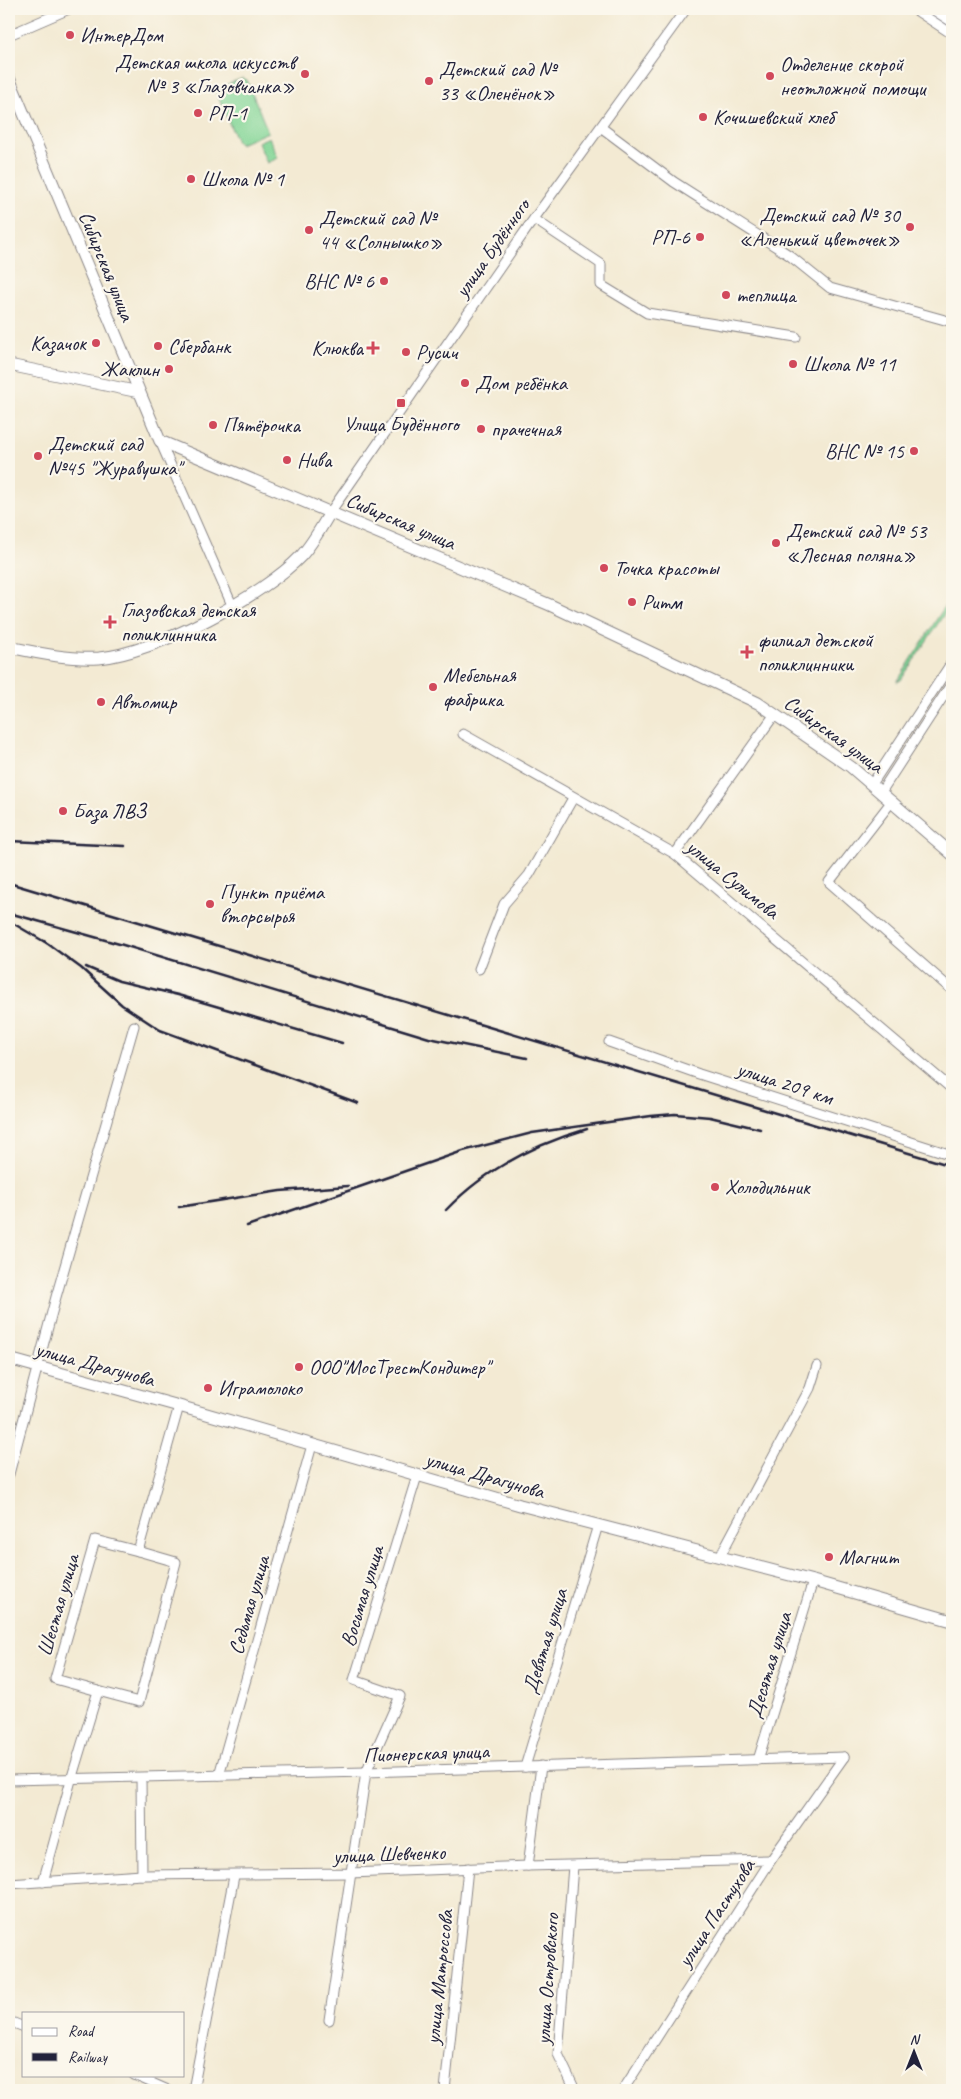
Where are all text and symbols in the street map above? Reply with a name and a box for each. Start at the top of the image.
place label: ИнтерДом [80,22,164,48]
marker: ИнтерДом [64,29,76,41]
place label: Детская школа искусств № 3 «Глазовчанка» [115,49,300,99]
place label: Отделение скорой неотложной помощи [780,51,928,101]
place label: Детский сад № 33 «Оленёнок» [439,56,558,106]
marker: Детская школа искусств № 3 «Глазовчанка» [299,68,311,80]
marker: Отделение скорой неотложной помощи [764,70,776,82]
marker: Детский сад № 33 «Оленёнок» [423,75,435,87]
place label: РП-1 [208,100,248,126]
place label: Кочишевский хлеб [713,104,839,130]
marker: РП-1 [192,107,204,119]
marker: Кочишевский хлеб [697,111,709,123]
place label: Школа № 1 [201,166,286,192]
marker: Школа № 1 [185,173,197,185]
street label: улица Будённого [447,192,537,304]
place label: Детский сад № 30 «Аленький цветочек» [739,202,902,252]
place label: Детский сад № 44 «Солнышко» [319,205,443,255]
street label: Сибирская улица [73,207,142,326]
marker: Детский сад № 30 «Аленький цветочек» [904,221,916,233]
marker: Детский сад № 44 «Солнышко» [303,224,315,236]
place label: РП-6 [651,224,691,250]
marker: РП-6 [694,231,706,243]
place label: ВНС № 6 [304,268,375,294]
marker: ВНС № 6 [378,275,390,287]
place label: теплица [736,282,798,308]
marker: теплица [720,289,732,301]
place label: Казачок [30,330,87,357]
place label: Сбербанк [168,333,233,359]
place label: Клюква [312,335,365,361]
marker: Казачок [90,337,102,349]
place label: Русич [416,339,459,365]
marker: Сбербанк [152,340,164,352]
marker: Клюква [367,342,379,354]
marker: Русич [400,346,412,358]
place label: Школа № 11 [803,351,897,377]
place label: Жаклин [100,356,160,382]
marker: Школа № 11 [787,358,799,370]
marker: Жаклин [163,363,175,375]
place label: Дом ребёнка [475,370,569,396]
marker: Дом ребёнка [459,377,471,389]
marker: Улица Будённого [395,397,407,409]
place label: Улица Будённого [343,411,461,437]
place label: Пятёрочка [223,412,302,438]
place label: прачечная [491,416,562,442]
marker: Пятёрочка [207,419,219,431]
marker: прачечная [475,423,487,435]
place label: Детский сад №45 "Журавушка" [48,431,185,481]
place label: ВНС № 15 [825,438,906,464]
marker: ВНС № 15 [908,445,920,457]
place label: Нива [297,447,333,473]
marker: Детский сад №45 "Журавушка" [32,450,44,462]
marker: Нива [281,454,293,466]
street label: Сибирская улица [342,486,461,556]
place label: Детский сад № 53 «Лесная поляна» [786,518,928,568]
marker: Детский сад № 53 «Лесная поляна» [770,537,782,549]
place label: Точка красоты [614,555,721,581]
marker: Точка красоты [598,562,610,574]
place label: Ритм [642,589,683,615]
marker: Ритм [626,596,638,608]
place label: Глазовская детская поликлинника [121,597,257,647]
marker: Глазовская детская поликлинника [103,615,117,629]
place label: филиал детской поликлинники [758,627,874,677]
marker: филиал детской поликлинники [740,645,754,659]
place label: Мебельная фабрика [443,662,517,712]
marker: Мебельная фабрика [427,681,439,693]
place label: Автомир [111,689,177,715]
street label: Сибирская улица [779,689,890,780]
marker: Автомир [95,696,107,708]
place label: База ЛВЗ [73,798,147,825]
marker: База ЛВЗ [57,805,69,817]
street label: улица Сулимова [680,832,786,926]
place label: Пункт приёма вторсырья [220,879,326,929]
marker: Пункт приёма вторсырья [204,898,216,910]
street label: улица 209 км [732,1055,838,1111]
place label: Холодильник [725,1174,811,1200]
marker: Холодильник [709,1181,721,1193]
street label: улица Драгунова [31,1335,159,1393]
place label: ООО"МосТрестКондитер" [309,1354,493,1380]
marker: ООО"МосТрестКондитер" [293,1361,305,1373]
place label: Играмолоко [218,1375,303,1401]
marker: Играмолоко [202,1382,214,1394]
street label: улица Драгунова [421,1445,549,1505]
street label: Восьмая улица [334,1540,390,1649]
place label: Магнит [839,1544,900,1570]
street label: Шестая улица [31,1549,86,1659]
street label: Седьмая улица [223,1550,276,1657]
marker: Магнит [823,1551,835,1563]
street label: Девятая улица [517,1584,574,1697]
street label: Десятая улица [741,1607,798,1721]
street label: Пионерская улица [363,1738,491,1768]
street label: улица Шевченко [330,1839,447,1869]
street label: улица Пастухова [670,1853,761,1973]
street label: улица Матроссова [419,1907,459,2047]
street label: улица Островского [529,1911,565,2048]
legend [22,2012,185,2076]
text: Road [68,2022,95,2041]
north arrow [888,2026,938,2076]
text: N [910,2031,921,2048]
text: Railway [68,2048,109,2067]

